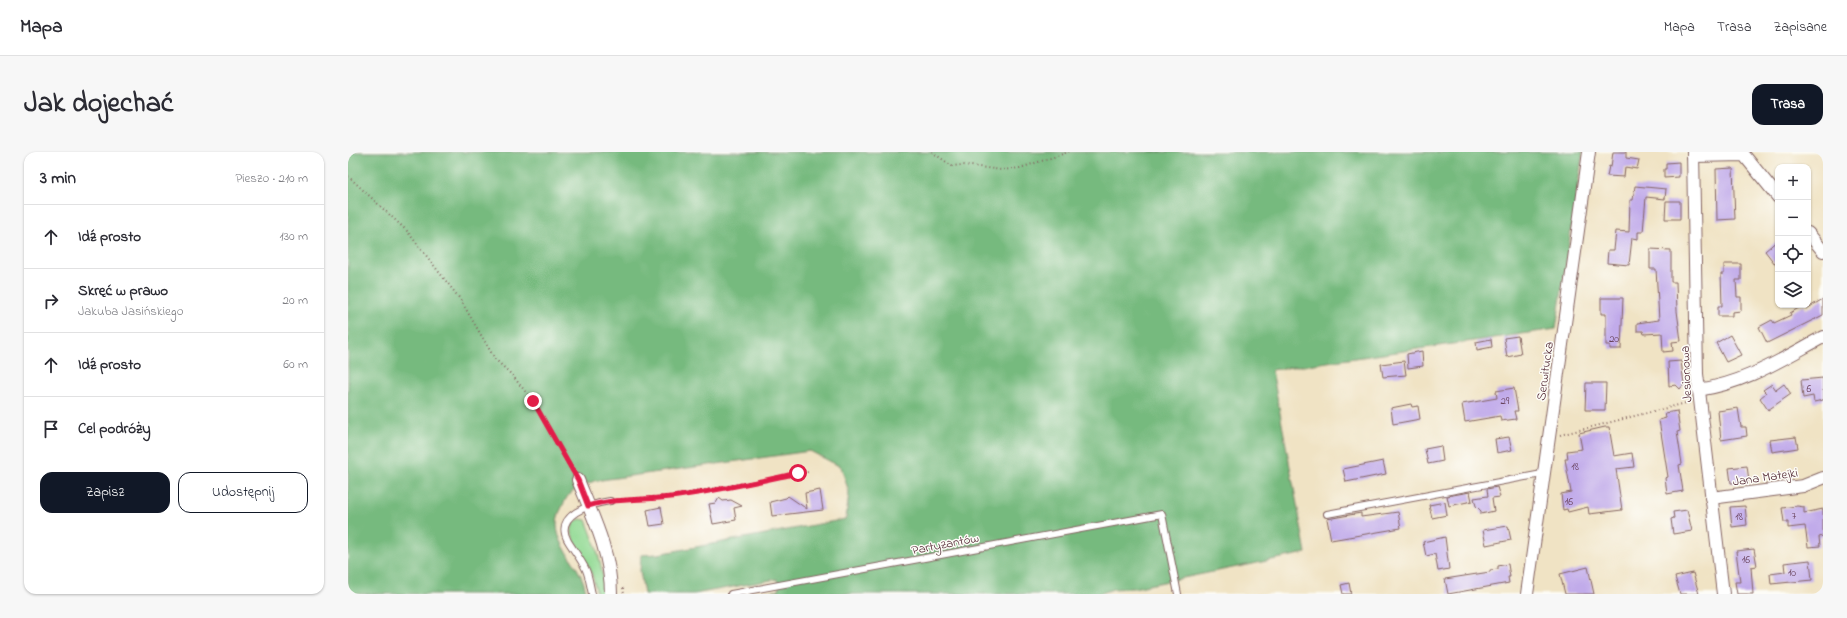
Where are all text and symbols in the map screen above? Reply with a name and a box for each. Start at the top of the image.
text: Mapa [20,14,62,41]
text: Mapa [1664,17,1695,38]
text: Trasa [1717,17,1751,38]
text: Zapisane [1773,17,1827,38]
text: Jak dojechać [24,84,173,125]
button: Trasa [1752,84,1823,125]
map controls [1775,164,1811,308]
button: + [1775,164,1811,200]
text: 3 min [40,166,76,191]
text: Pieszo · 210 m [235,169,308,188]
button: − [1775,200,1811,236]
icon: ahead [40,226,62,248]
text: Idź prosto [78,226,141,248]
text: 130 m [280,227,308,246]
button: locate [1775,236,1811,272]
button: layers [1775,272,1811,308]
text: Skręć w prawo [78,280,168,302]
icon: right [40,290,62,312]
text: 20 m [283,291,308,310]
text: Jakuba Jasińskiego [78,302,183,321]
house number: 20 [1609,331,1619,347]
street label: Serwitucka [1532,341,1559,402]
street label: Jesionowa [1676,345,1697,403]
icon: ahead [40,354,62,376]
text: Idź prosto [78,354,141,376]
text: 60 m [283,355,308,374]
house number: 6 [1807,381,1812,397]
route end [524,392,542,410]
house number: 29 [1501,393,1510,409]
icon: arrive [40,418,62,440]
text: Cel podróży [78,418,151,440]
house number: 18 [1571,459,1579,475]
route start [789,464,807,482]
street label: Jana Matejki [1731,464,1799,491]
button: Zapisz [40,472,170,513]
button: Udostępnij [178,472,308,513]
house number: 16 [1565,494,1573,510]
house number: 7 [1792,508,1797,524]
house number: 18 [1735,509,1743,525]
street label: Partyzantów [910,529,981,561]
house number: 16 [1742,552,1750,568]
house number: 10 [1788,565,1796,581]

